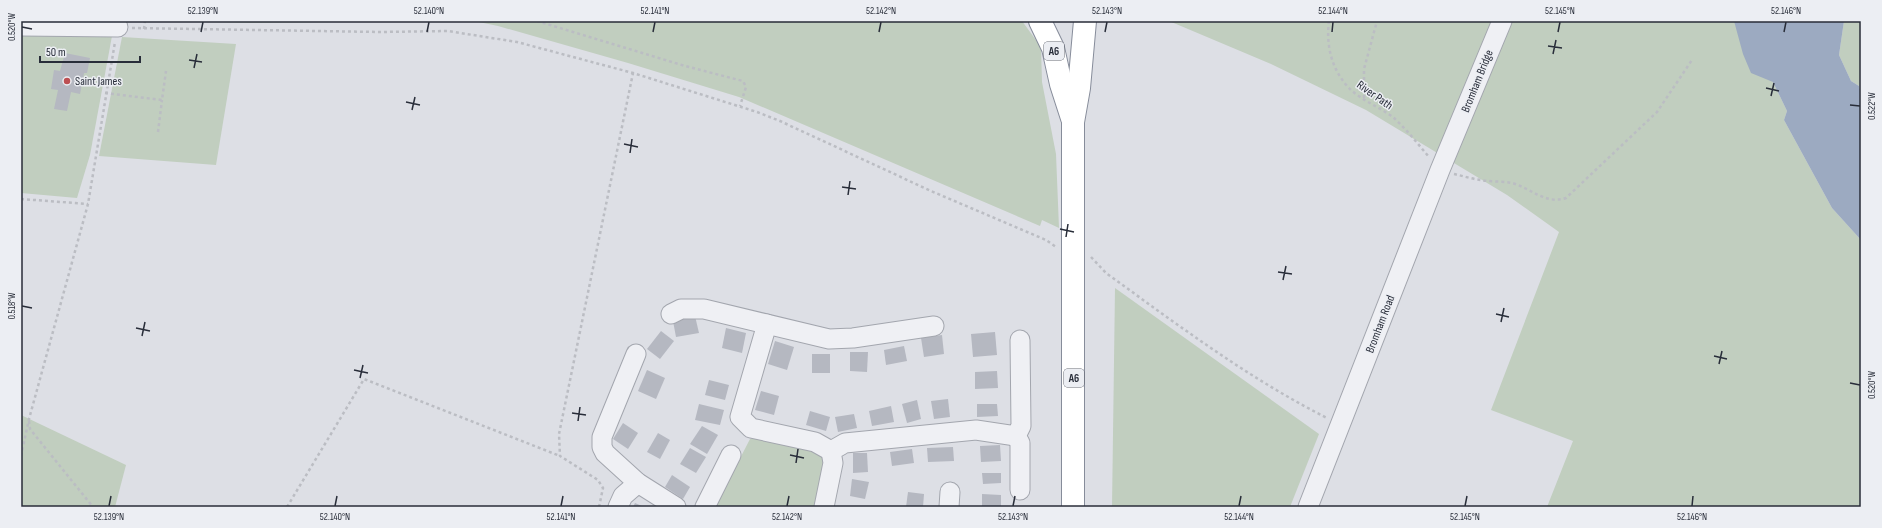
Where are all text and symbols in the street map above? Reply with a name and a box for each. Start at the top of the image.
text: 52.139°N [188,5,218,17]
text: 52.140°N [414,5,444,17]
text: 52.141°N [641,5,669,17]
text: 52.142°N [866,5,896,17]
text: 52.143°N [1092,5,1122,17]
text: 52.144°N [1318,5,1348,17]
text: 52.145°N [1545,5,1575,17]
text: 52.146°N [1771,5,1801,17]
text: 0.520°W [6,12,18,41]
scale bar [40,38,140,64]
road number: A6 [1044,42,1064,60]
text: 50 m [46,45,66,60]
street label: Bromham Bridge [1458,48,1497,115]
place label: Saint James [75,74,122,89]
marker: Saint James [62,76,72,86]
street label: River Path [1354,78,1396,113]
text: 0.522°W [1866,92,1878,120]
text: 0.518°W [6,292,18,320]
street label: Bromham Road [1363,293,1398,355]
road number: A6 [1064,369,1084,387]
text: 0.520°W [1866,370,1878,399]
text: 52.139°N [94,511,124,523]
text: 52.140°N [320,511,350,523]
text: 52.141°N [547,511,575,523]
text: 52.142°N [772,511,802,523]
text: 52.143°N [998,511,1028,523]
text: 52.144°N [1224,511,1254,523]
text: 52.145°N [1450,511,1480,523]
text: 52.146°N [1677,511,1707,523]

